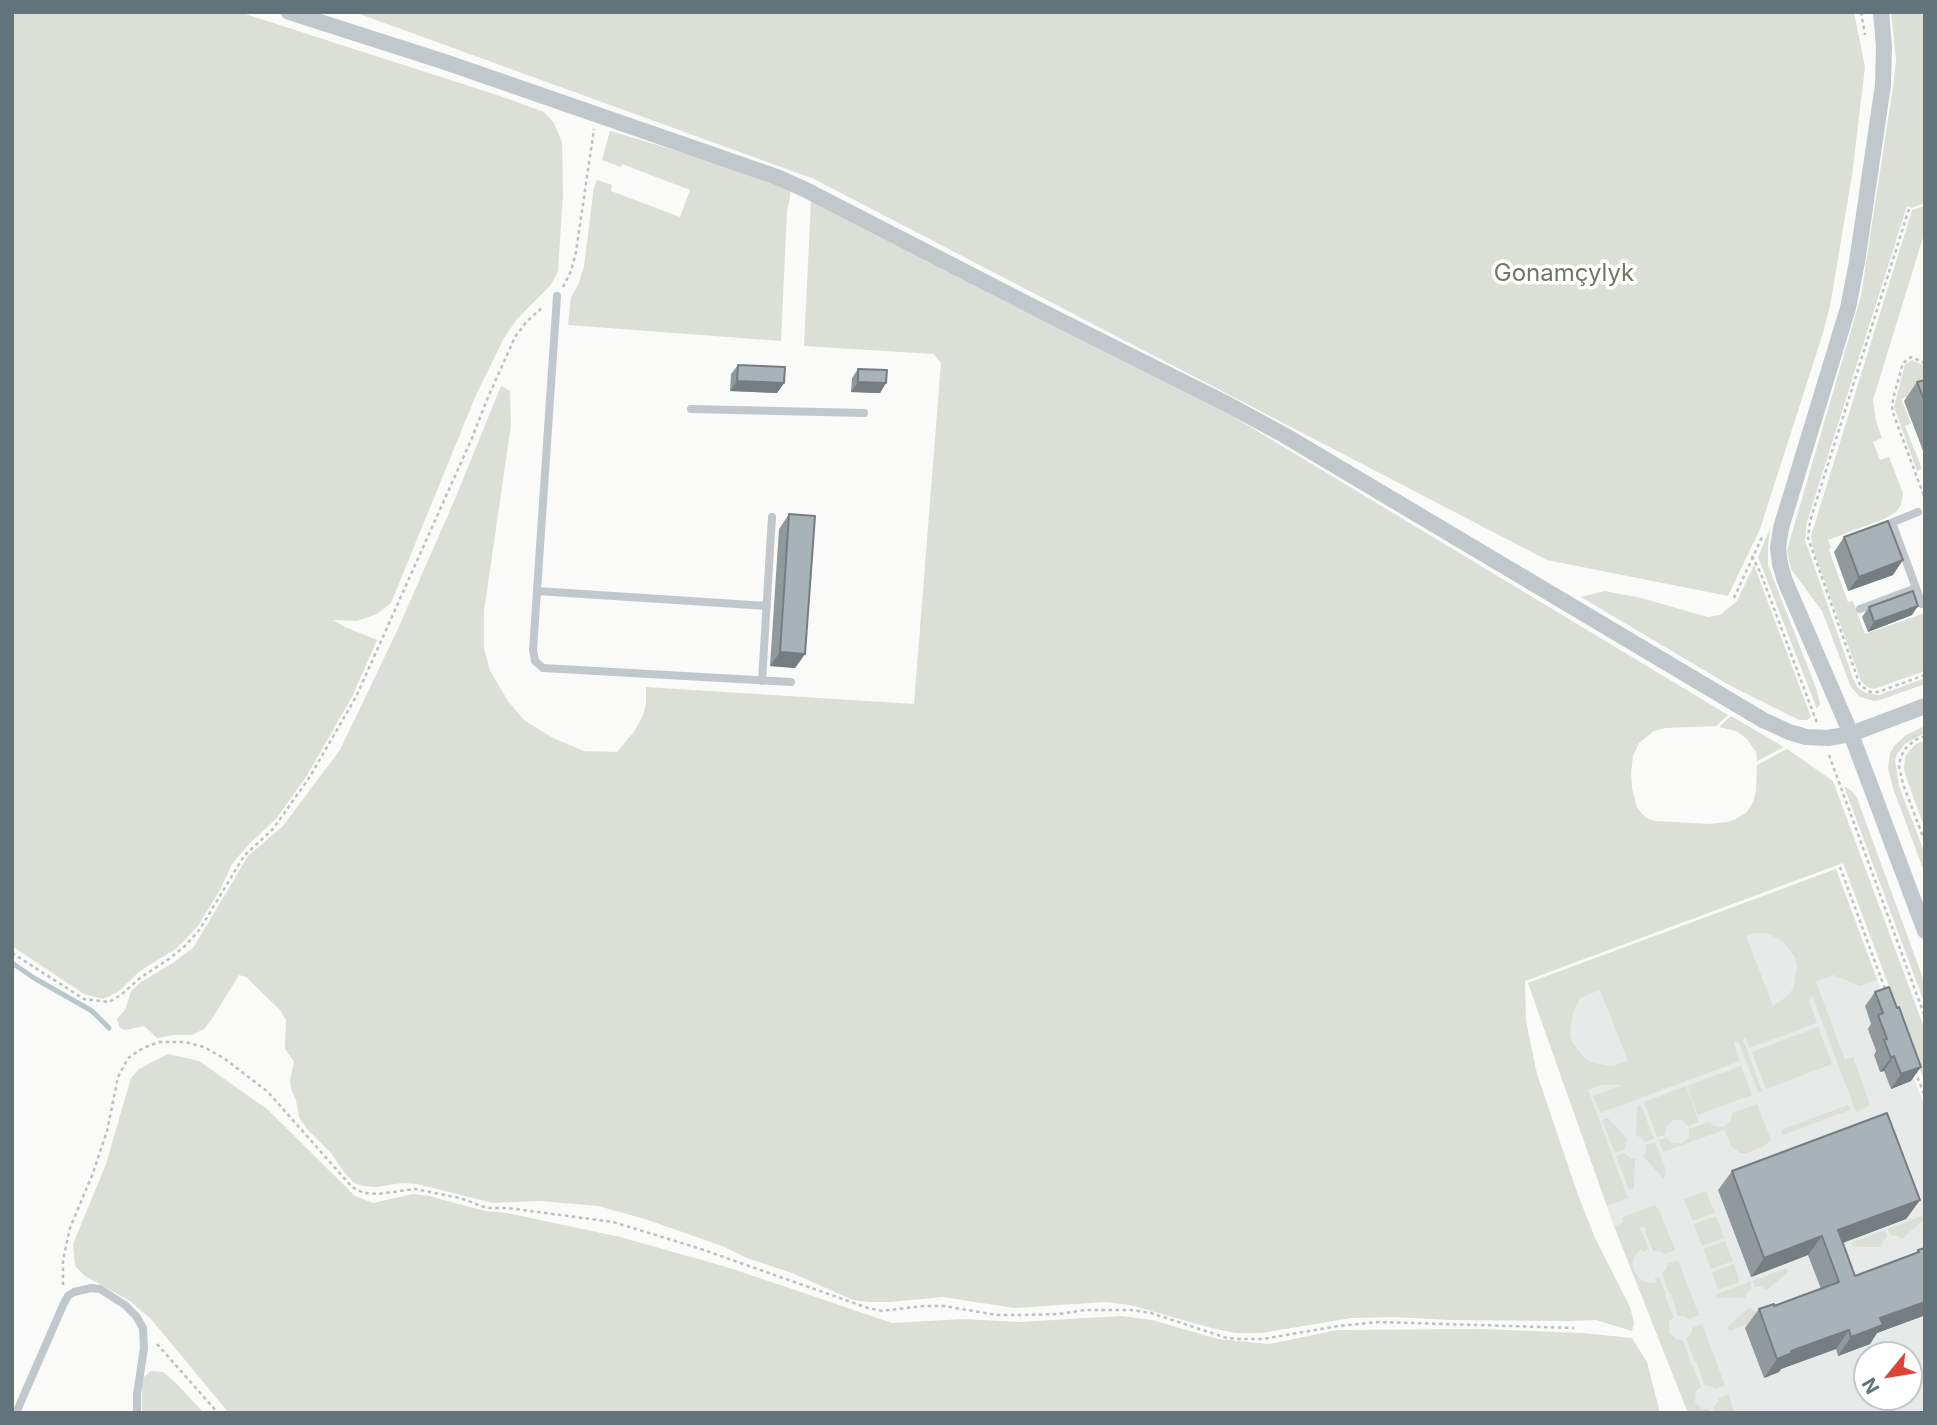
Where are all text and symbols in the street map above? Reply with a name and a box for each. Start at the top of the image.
park label: Gonamçylyk [1494,260,1634,288]
north arrow [1853,1341,1923,1411]
text: N [1858,1374,1885,1398]

